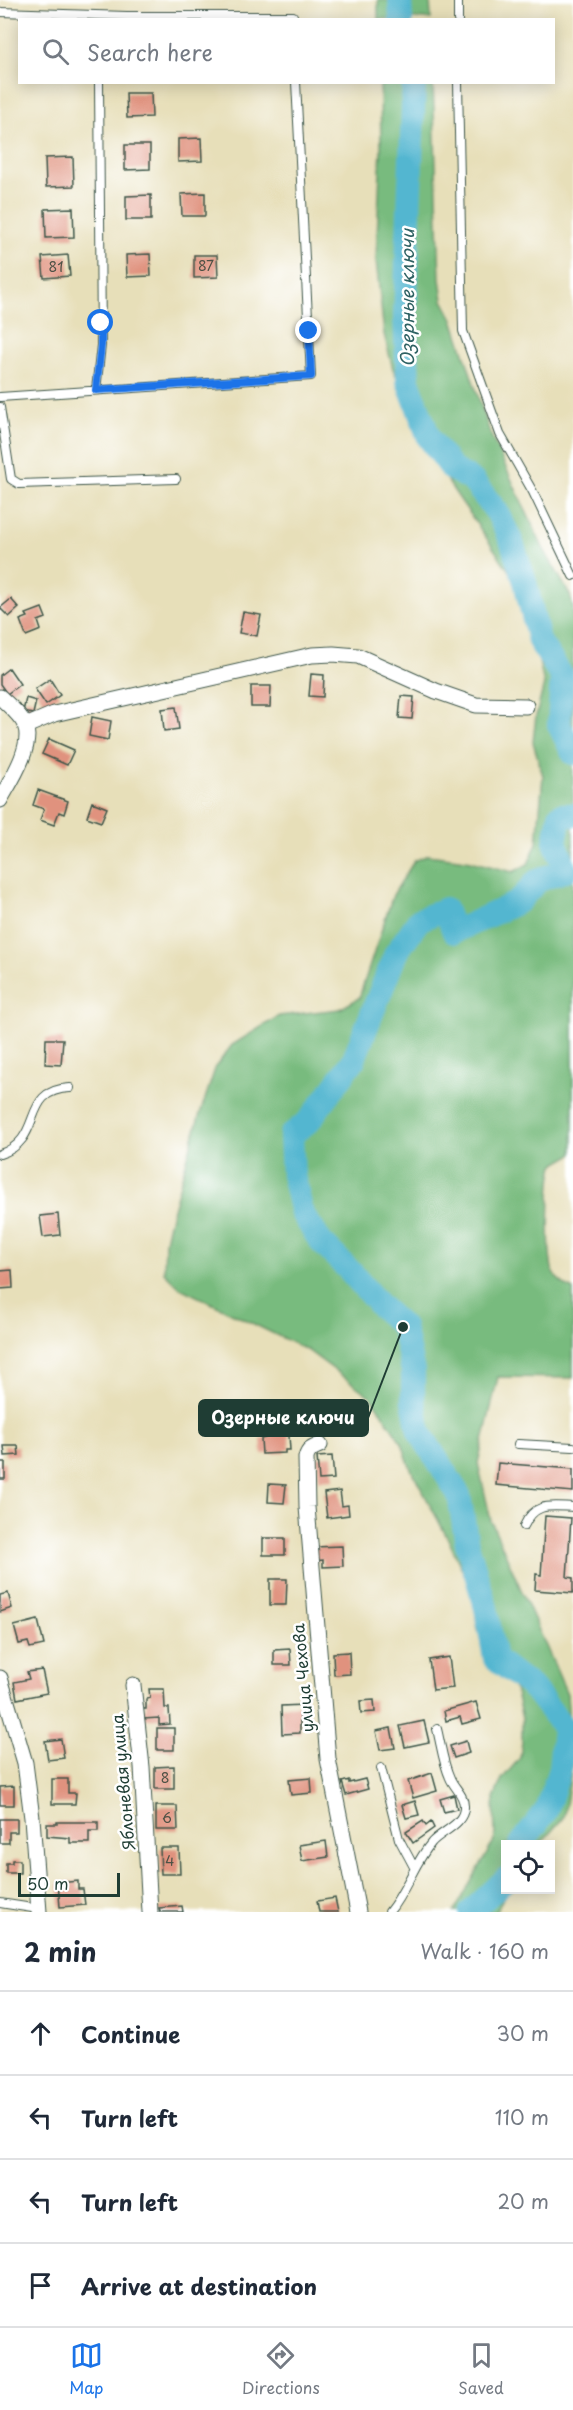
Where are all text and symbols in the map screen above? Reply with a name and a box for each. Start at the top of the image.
search box [18,18,555,84]
icon: search [39,35,72,68]
text: Search here [87,35,213,68]
water label: Озерные ключи [393,228,420,367]
house number: 87 [198,255,214,276]
house number: 81 [49,256,63,277]
route start [87,309,113,335]
route end [295,317,321,343]
callout: Озерные ключи [199,1400,368,1436]
text: Озерные ключи [211,1403,355,1430]
street label: улица Чехова [285,1623,319,1733]
street label: Яблоневая улица [104,1713,140,1851]
house number: 8 [161,1767,169,1788]
house number: 6 [162,1807,172,1828]
map controls [501,1840,555,1894]
button: locate [501,1840,555,1894]
house number: 4 [165,1850,175,1871]
scale bar [18,1870,120,1898]
text: 50 m [27,1871,68,1895]
text: 2 min [24,1932,97,1971]
text: Walk · 160 m [421,1936,549,1966]
icon: ahead [24,2017,57,2050]
text: Continue [81,2017,180,2050]
text: 30 m [496,2018,549,2048]
icon: left [24,2101,57,2134]
text: Turn left [81,2101,178,2134]
text: 110 m [495,2102,549,2132]
icon: left [24,2185,57,2218]
text: Turn left [81,2185,178,2218]
text: 20 m [497,2186,549,2216]
icon: arrive [24,2269,57,2302]
text: Arrive at destination [81,2269,317,2302]
tab: Map [69,2339,103,2399]
tab: Directions [242,2339,320,2399]
tab: Saved [458,2339,504,2399]

